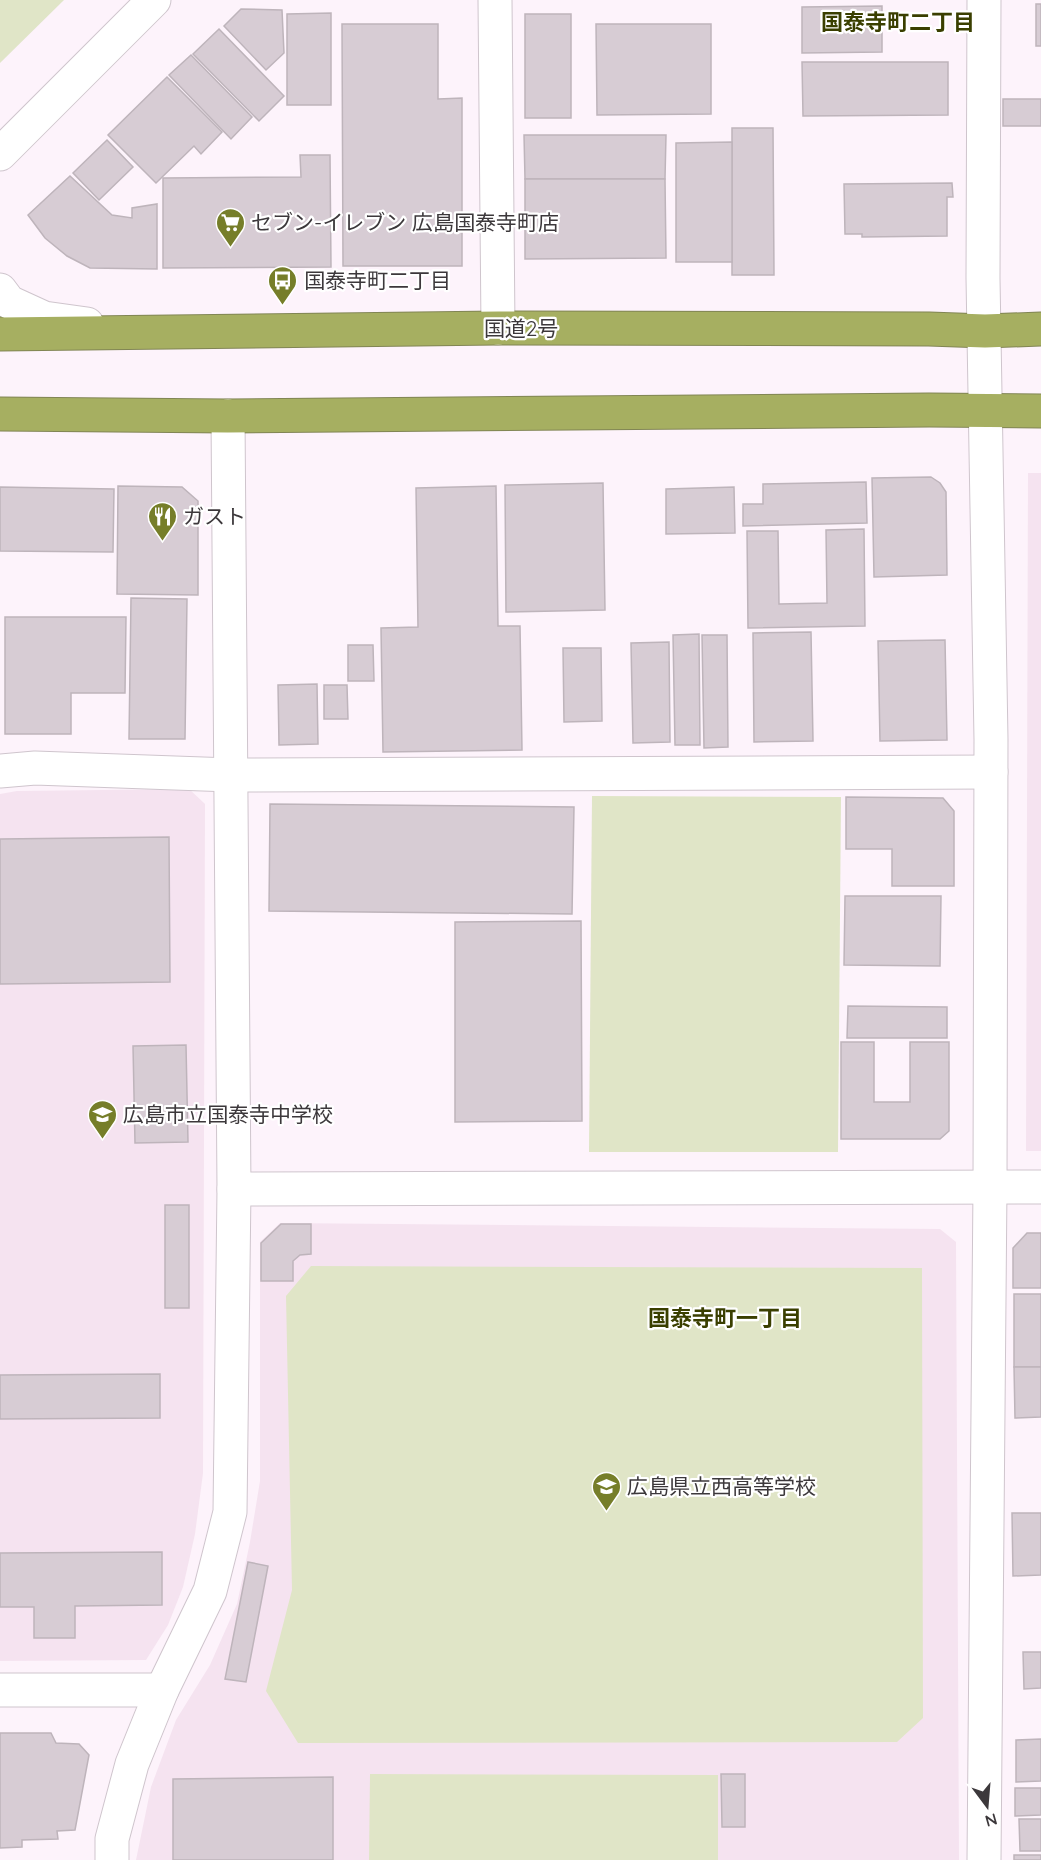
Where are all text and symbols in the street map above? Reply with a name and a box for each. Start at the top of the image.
district label: 国泰寺町二丁目 [821,8,975,36]
supermarket icon: セブン-イレブン 広島国泰寺町店 [214,206,246,248]
place label: セブン-イレブン 広島国泰寺町店 [251,209,559,235]
bus stop icon: 国泰寺町二丁目 [267,264,299,306]
place label: 国泰寺町二丁目 [304,267,451,293]
street label: 国道2号 [484,315,558,341]
restaurant icon: ガスト [146,500,178,542]
place label: ガスト [183,503,246,529]
school or university icon: 広島市立国泰寺中学校 [86,1098,118,1140]
place label: 広島市立国泰寺中学校 [123,1101,333,1127]
district label: 国泰寺町一丁目 [648,1304,802,1332]
school or university icon: 広島県立西高等学校 [590,1470,622,1512]
place label: 広島県立西高等学校 [627,1473,816,1499]
north arrow [957,1776,1017,1836]
text: N [983,1809,1000,1832]

